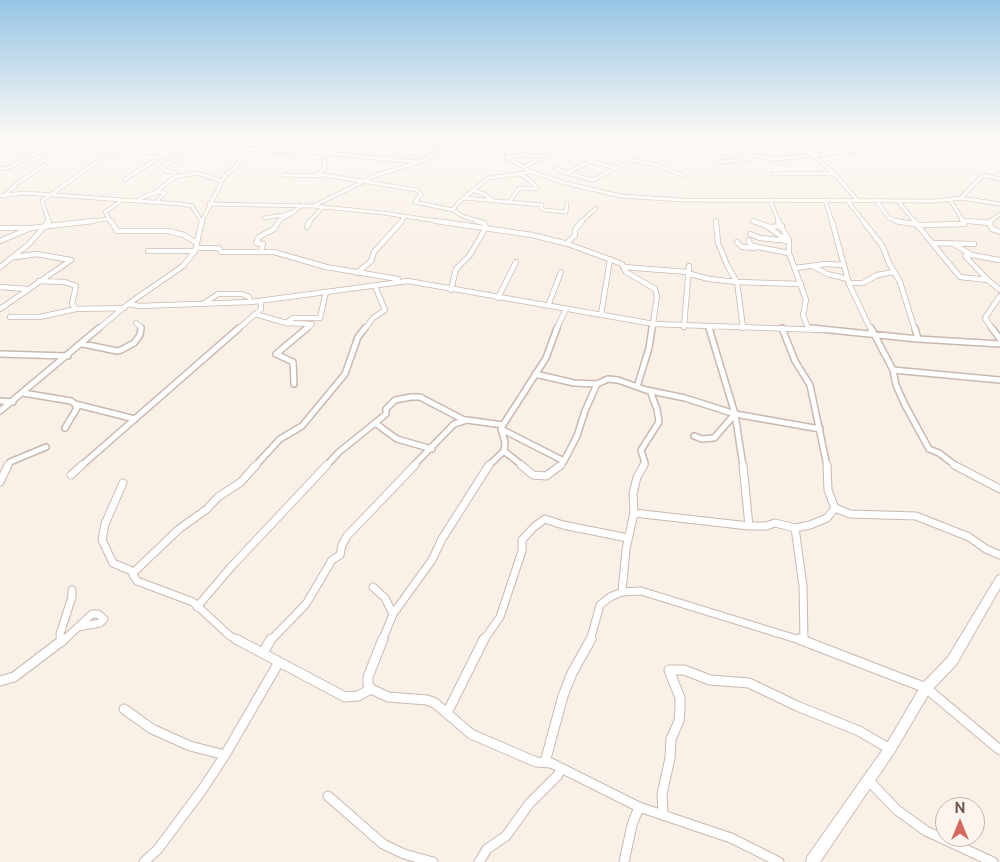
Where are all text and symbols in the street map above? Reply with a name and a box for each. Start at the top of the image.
north arrow [935,797,985,847]
text: N [955,800,965,816]

